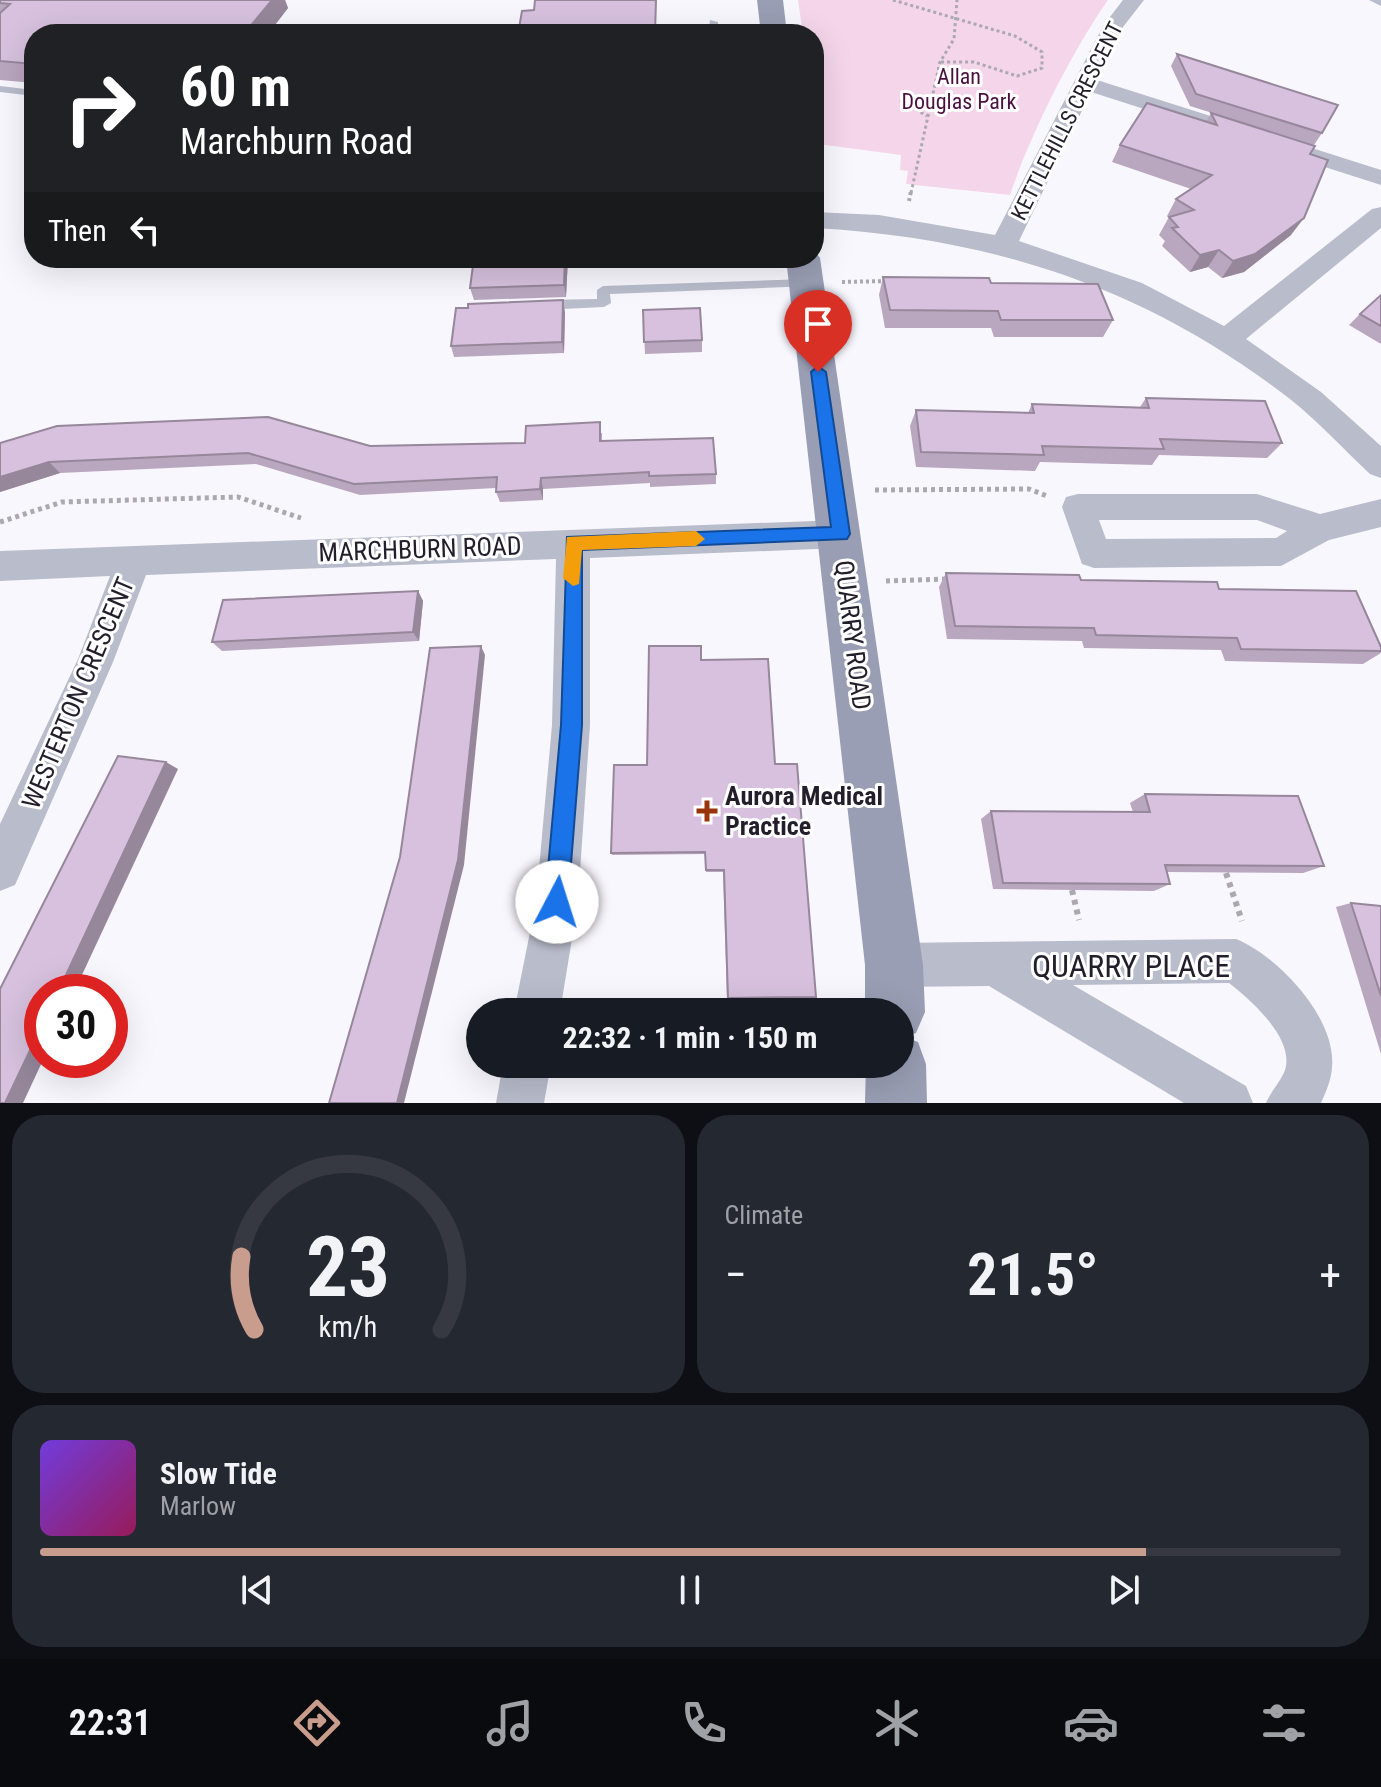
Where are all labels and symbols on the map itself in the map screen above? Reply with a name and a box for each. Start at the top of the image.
street label: KETTLEHILLS CRESCENT [1006,18,1128,224]
park label: Allan Douglas Park [902,64,1017,114]
pin [784,290,852,372]
street label: MARCHBURN ROAD [318,530,522,568]
street label: QUARRY ROAD [829,558,877,712]
street label: WESTERTON CRESCENT [16,573,140,813]
place label: Aurora Medical Practice [725,781,883,841]
marker: Aurora Medical Practice [696,800,718,822]
position arrow [515,860,599,944]
street label: QUARRY PLACE [1032,947,1230,985]
speed limit sign: 30 [24,974,128,1078]

